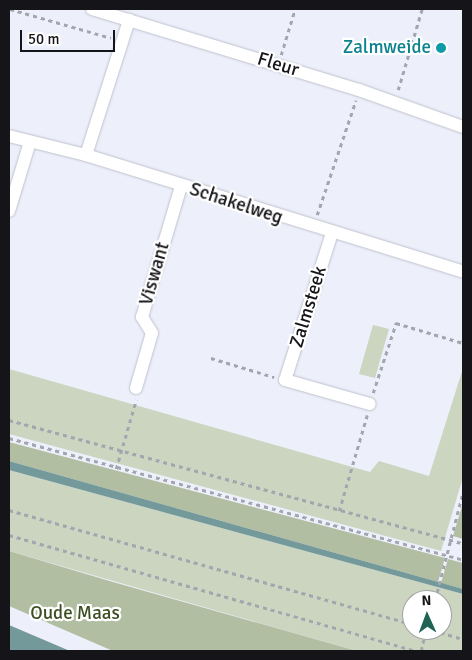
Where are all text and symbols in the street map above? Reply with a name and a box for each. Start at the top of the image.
scale bar [22,20,118,52]
text: 50 m [28,30,59,48]
place label: Zalmweide [343,37,431,59]
marker: Zalmweide [435,42,447,54]
street label: Fleur [254,48,302,82]
street label: Schakelweg [187,178,285,230]
street label: Viswant [135,240,175,308]
street label: Zalmsteek [286,263,332,351]
north arrow [402,590,452,640]
text: N [421,592,432,609]
park label: Oude Maas [30,603,120,625]

